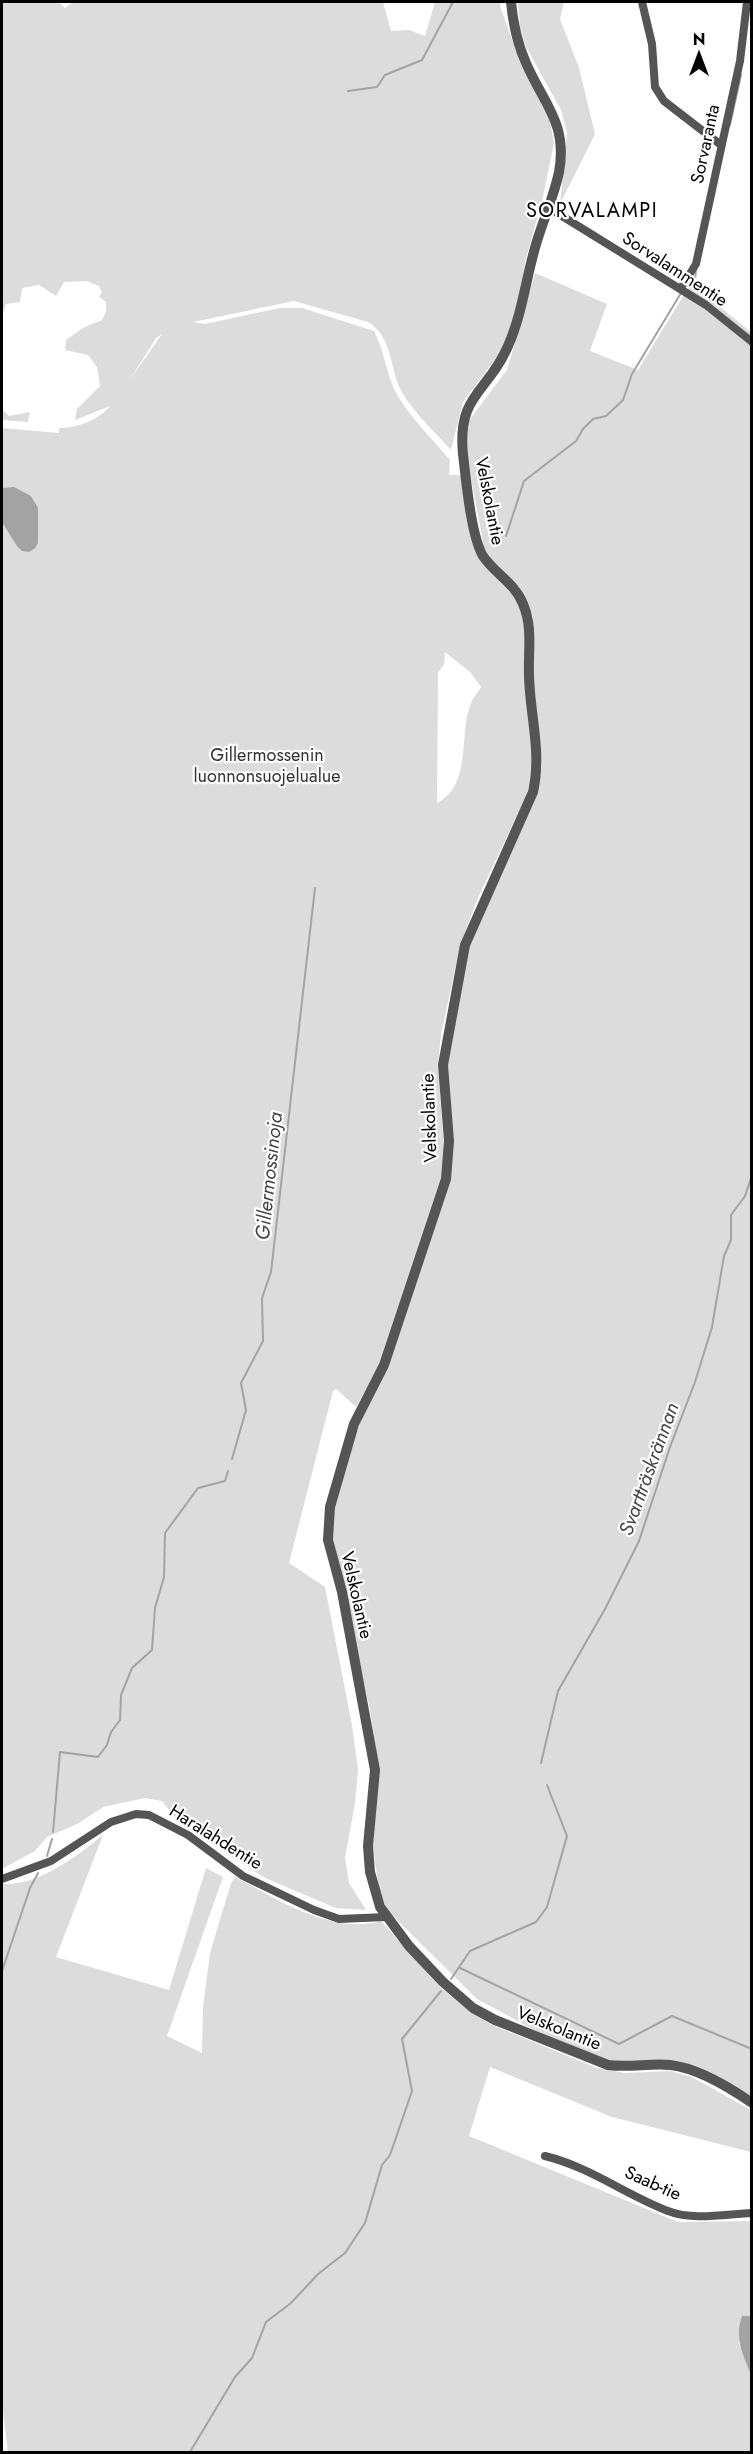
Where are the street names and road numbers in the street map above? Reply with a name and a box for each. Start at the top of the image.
street label: Sorvaranta [684,102,726,186]
street label: Sorvalammentie [617,225,733,313]
street label: Velskolantie [469,455,511,547]
street label: Velskolantie [414,1073,444,1163]
street label: Velskolantie [334,1549,380,1641]
street label: Haralahdentie [164,1798,268,1876]
street label: Velskolantie [513,1999,605,2057]
street label: Saab-tie [621,2159,685,2207]

